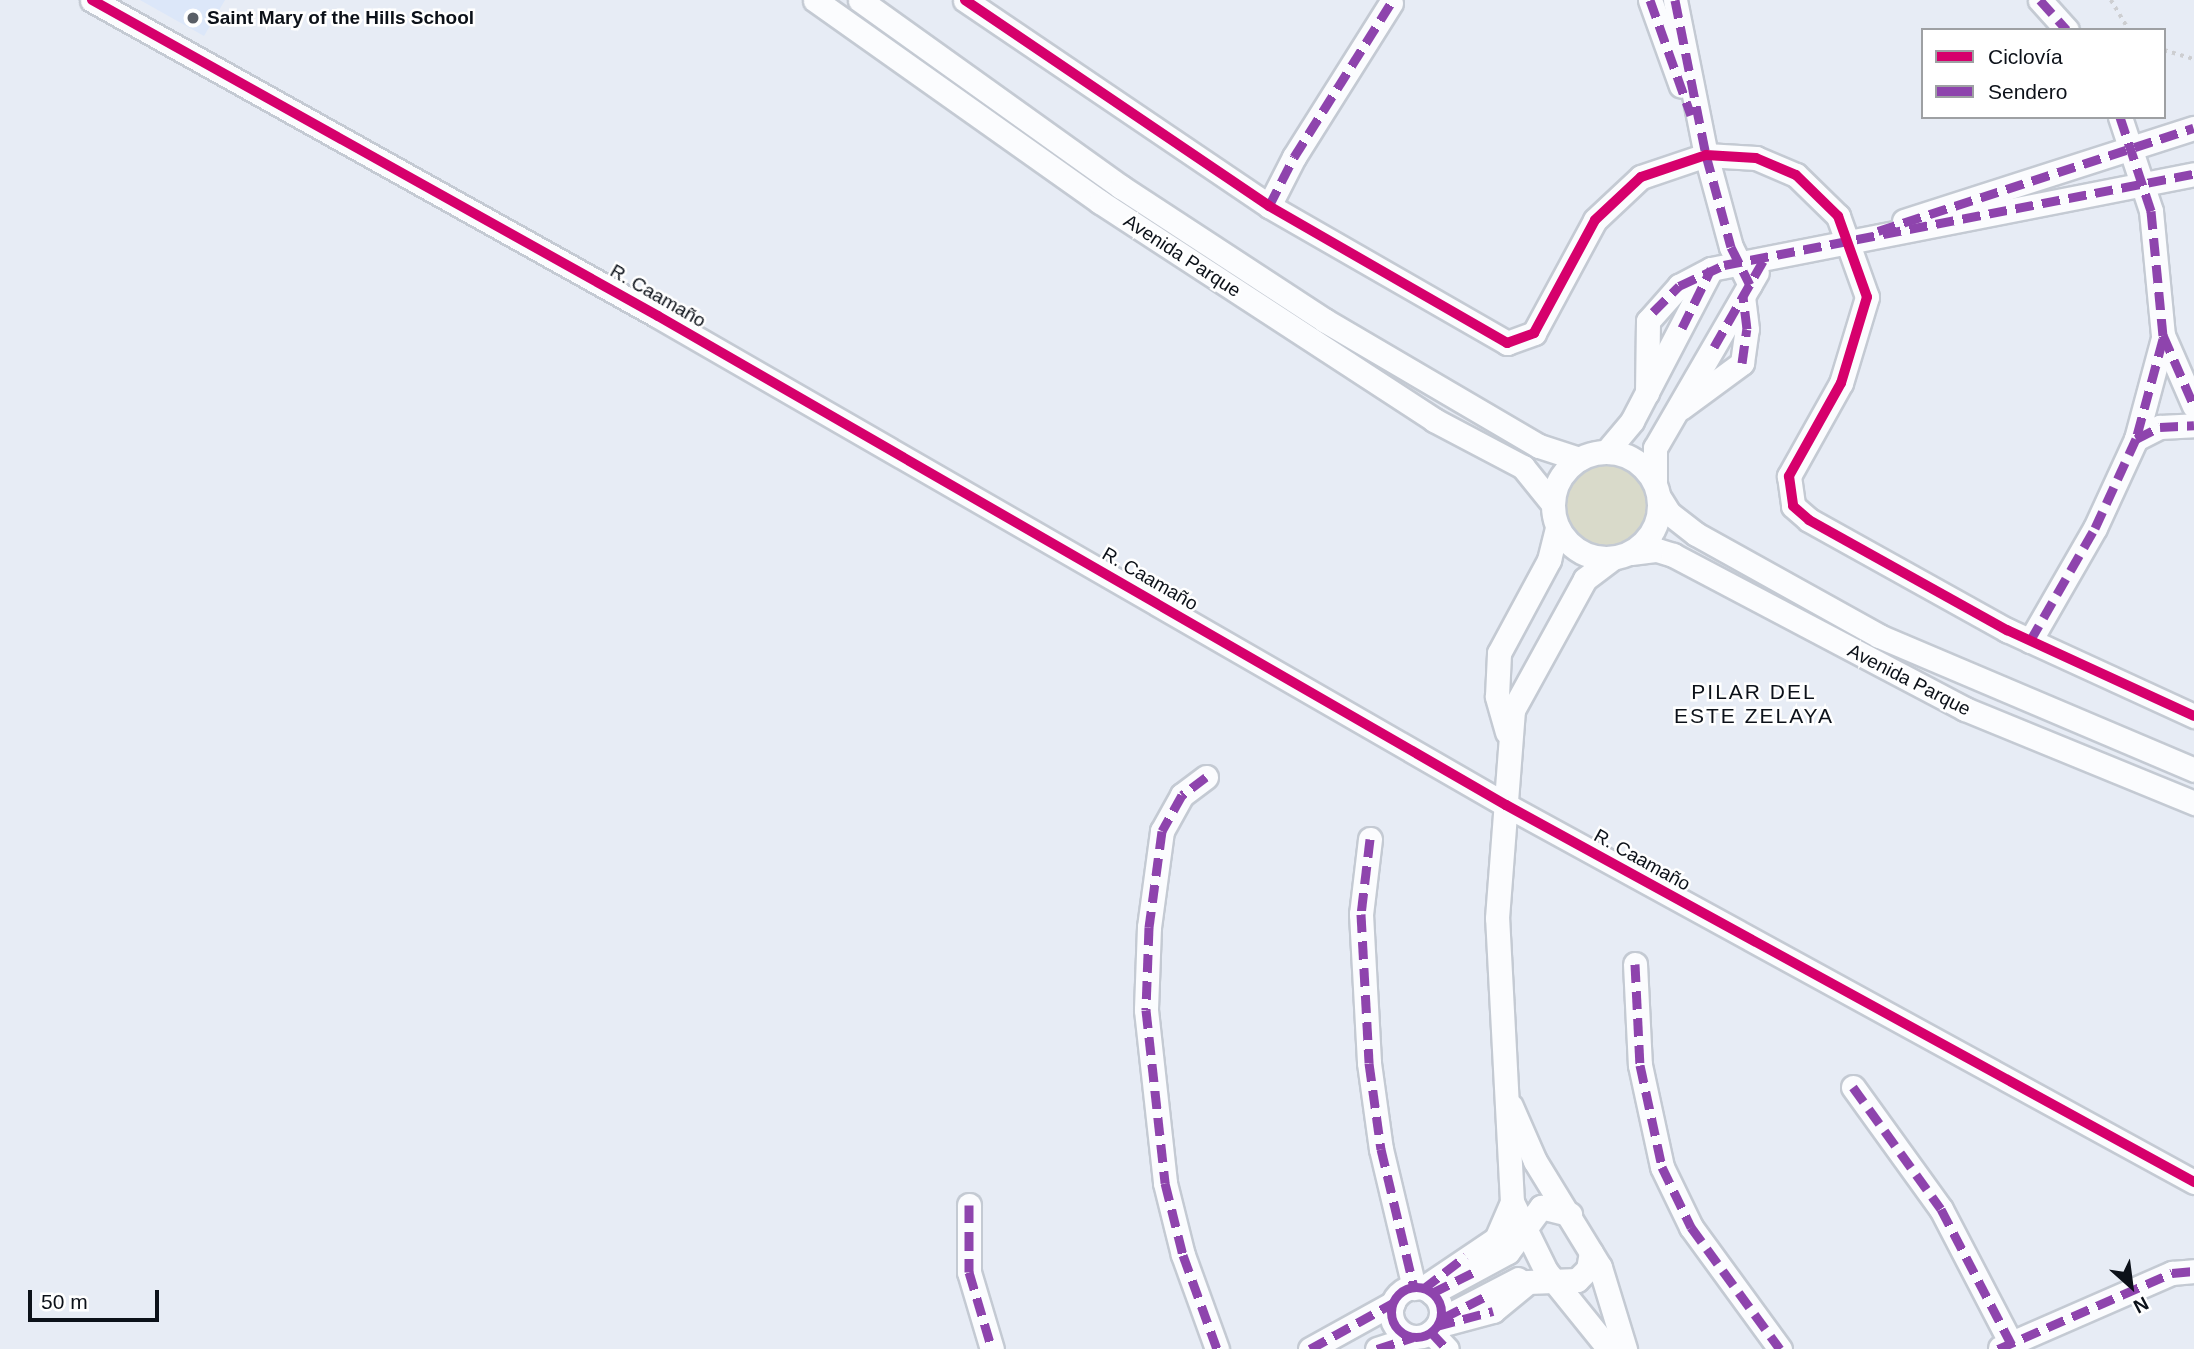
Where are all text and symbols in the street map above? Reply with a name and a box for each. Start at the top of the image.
place label: Saint Mary of the Hills School [207,7,474,29]
marker: Saint Mary of the Hills School [185,10,201,26]
legend [1921,28,2166,119]
text: Ciclovía [1988,45,2063,68]
text: Sendero [1988,80,2067,103]
street label: Avenida Parque [1119,210,1245,302]
street label: R. Caamaño [606,259,710,333]
street label: R. Caamaño [1098,542,1202,616]
street label: Avenida Parque [1844,639,1974,721]
district label: PILAR DEL ESTE ZELAYA [1675,679,1833,729]
street label: R. Caamaño [1590,824,1694,896]
north arrow [2096,1251,2166,1321]
scale bar [32,1276,163,1320]
text: 50 m [41,1290,88,1313]
text: N [2130,1292,2152,1317]

